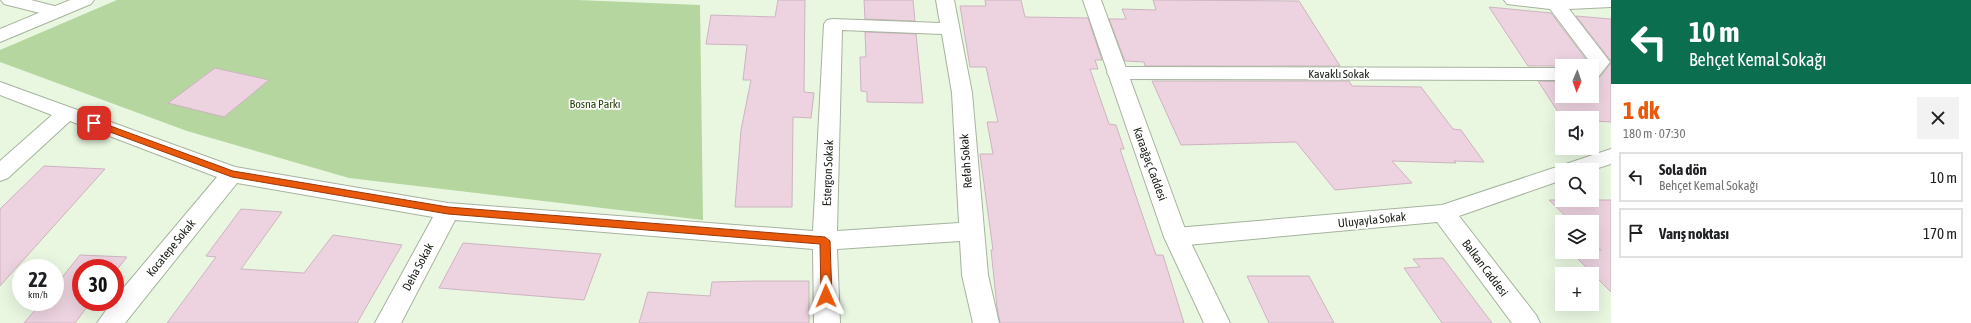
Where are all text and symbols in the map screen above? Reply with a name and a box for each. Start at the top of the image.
icon: left [1623,16,1675,68]
text: 10 m [1689,16,1739,48]
text: Behçet Kemal Sokağı [1689,49,1826,70]
north arrow [1555,59,1599,103]
map controls [1555,59,1599,311]
street label: Kavaklı Sokak [1308,67,1370,81]
park label: Bosna Parkı [569,97,621,111]
text: 1 dk [1623,97,1660,124]
button: close [1917,97,1959,139]
pin [77,106,111,140]
button: sound [1555,111,1599,155]
icon: arrive [83,112,105,134]
street label: Karaağaç Caddesi [1130,125,1170,203]
text: 180 m · 07:30 [1623,126,1686,141]
street label: Refah Sokak [957,133,975,189]
street label: Estergon Sokak [820,139,836,206]
text: Sola dön [1659,161,1707,178]
button: search [1555,163,1599,207]
icon: left [1625,166,1647,188]
text: 10 m [1930,169,1957,186]
text: Behçet Kemal Sokağı [1659,178,1758,193]
street label: Uluyayla Sokak [1337,209,1408,231]
button: layers [1555,215,1599,259]
street label: Kocatepe Sokak [144,216,199,279]
icon: arrive [1625,222,1647,244]
text: Varış noktası [1659,225,1729,242]
text: 170 m [1923,225,1957,242]
street label: Balkan Caddesi [1459,237,1511,299]
street label: Deha Sokak [400,240,437,293]
speed limit sign: 30 [72,259,124,311]
button: + [1555,267,1599,311]
text: 22 [29,268,47,291]
position arrow [805,275,847,317]
text: km/h [28,289,48,300]

